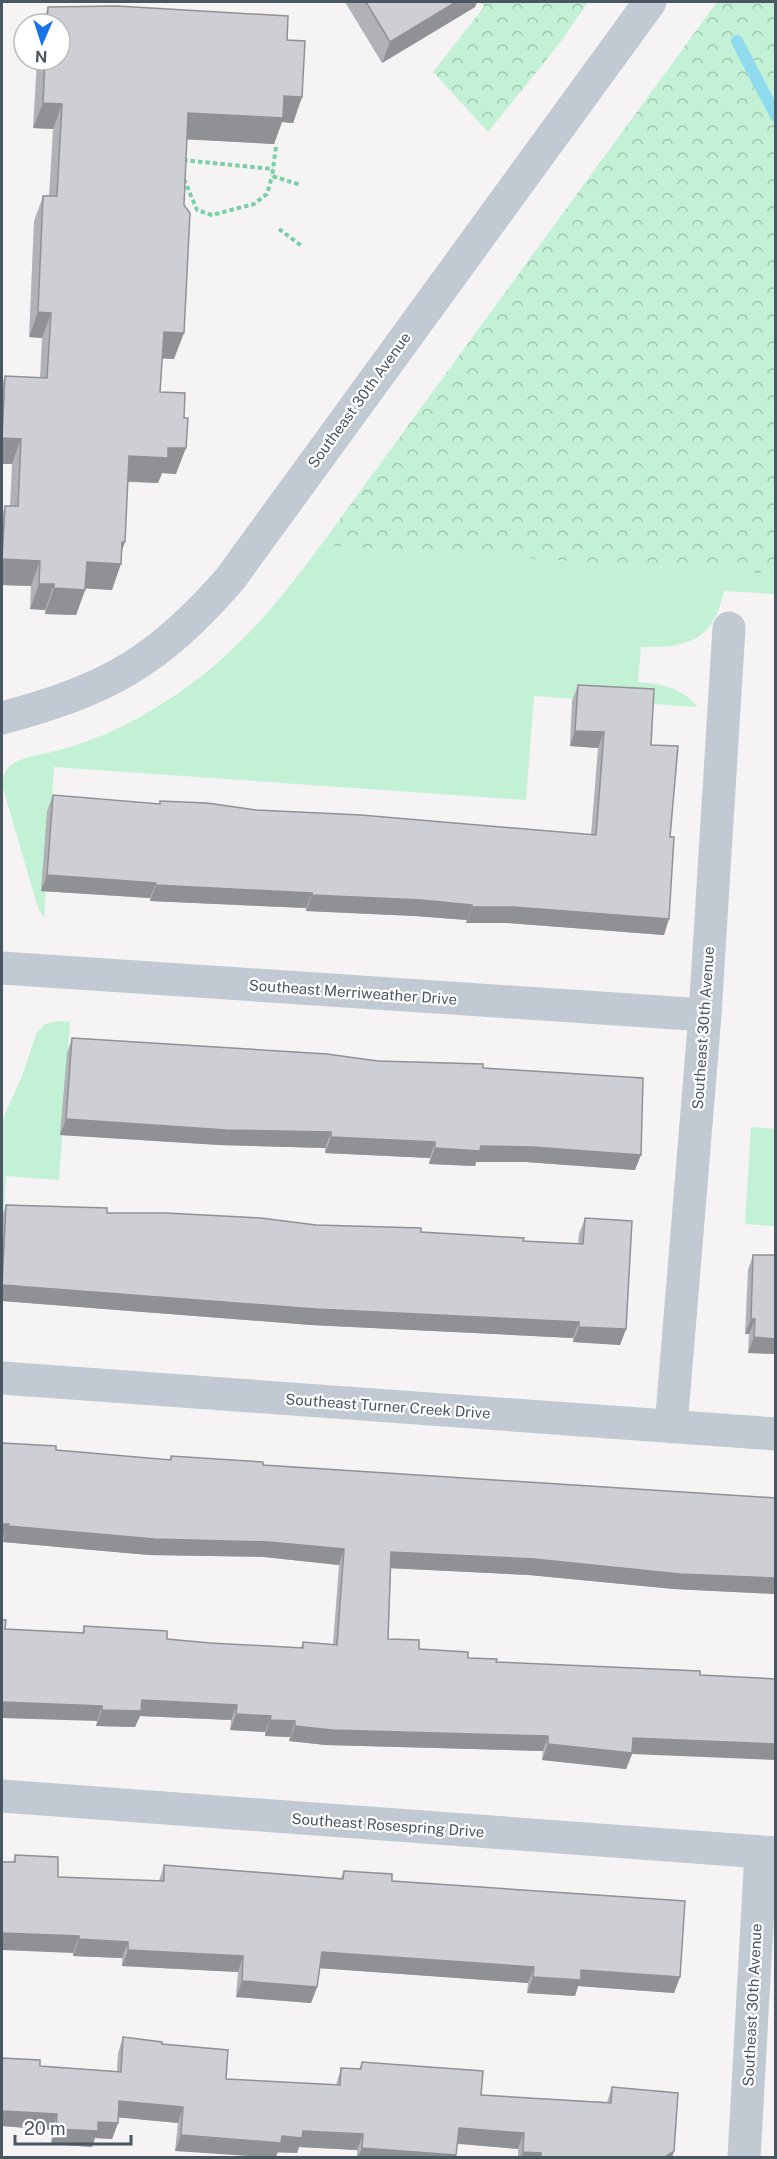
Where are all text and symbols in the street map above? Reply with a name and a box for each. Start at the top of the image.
north arrow [12,12,72,72]
text: N [34,47,48,66]
street label: Southeast 30th Avenue [304,329,414,471]
street label: Southeast 30th Avenue [689,946,717,1110]
street label: Southeast Merriweather Drive [248,976,458,1008]
street label: Southeast Turner Creek Drive [285,1390,491,1422]
street label: Southeast Rosespring Drive [291,1810,485,1840]
street label: Southeast 30th Avenue [739,1923,765,2087]
scale bar [15,2108,130,2146]
text: 20 m [24,2118,66,2139]

